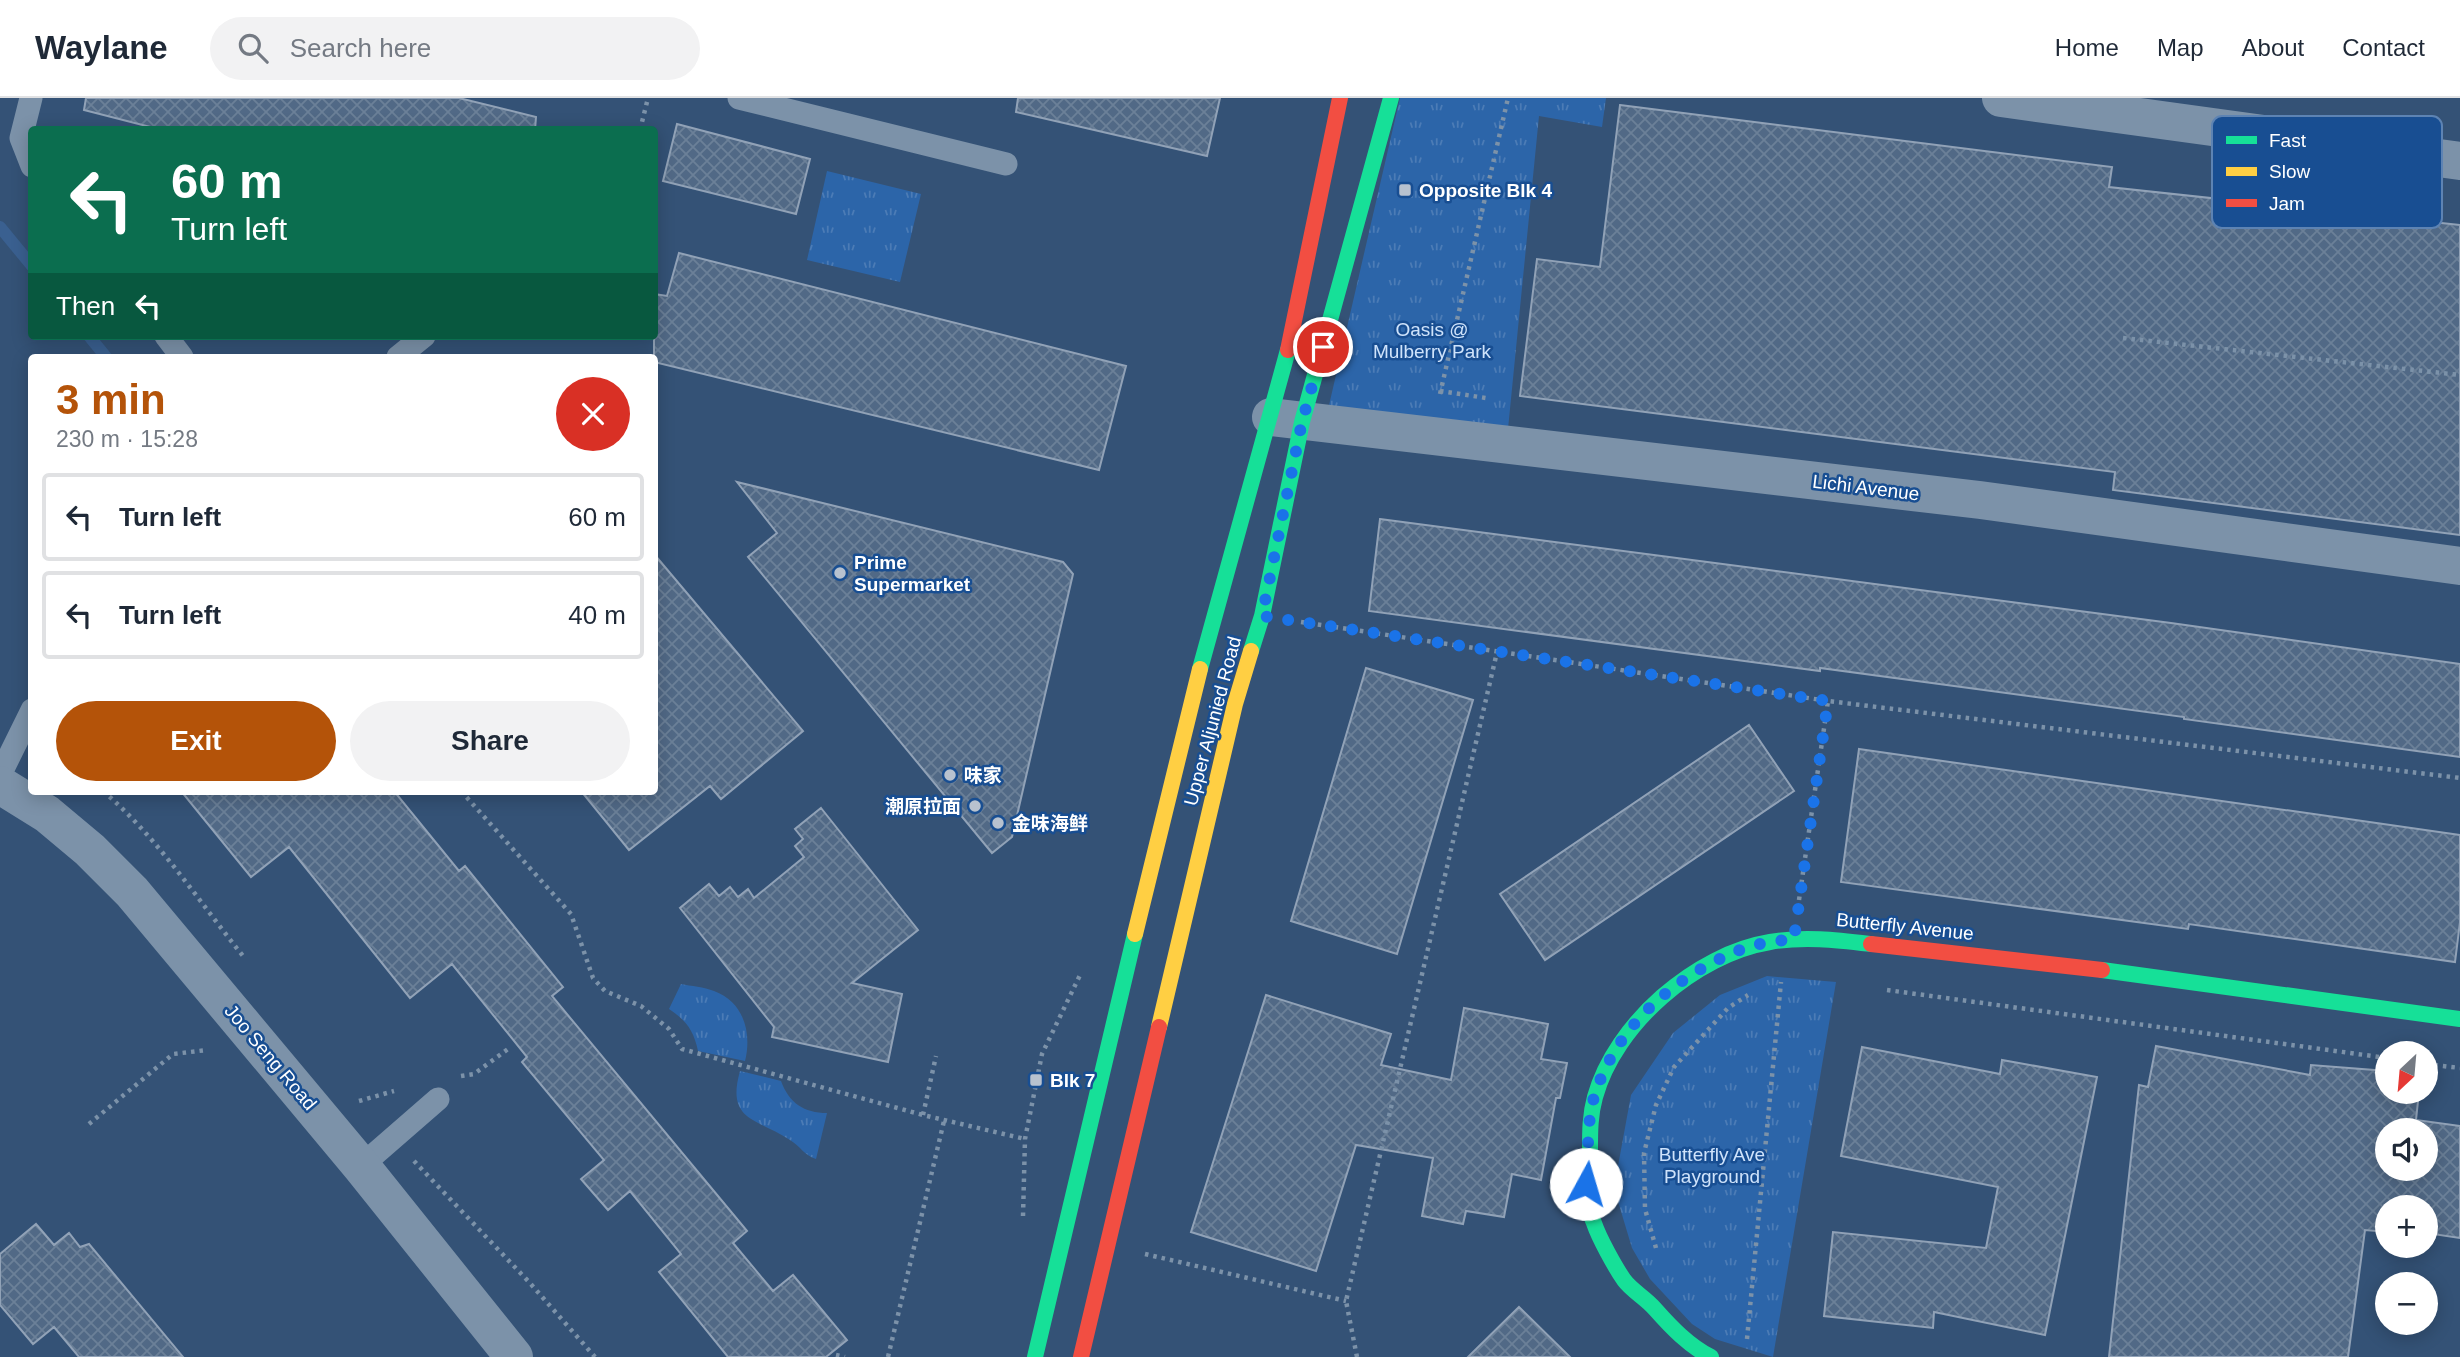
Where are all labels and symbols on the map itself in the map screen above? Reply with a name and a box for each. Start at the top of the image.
legend [2212,116,2442,228]
text: Fast [2269,130,2307,151]
text: Slow [2269,161,2310,182]
place label: Opposite Blk 4 [1419,180,1552,201]
marker: Opposite Blk 4 [1397,182,1413,198]
text: Jam [2269,193,2305,214]
pin [1293,317,1353,377]
park label: Oasis @ Mulberry Park [1373,319,1492,362]
street label: Lichi Avenue [1811,471,1921,504]
place label: Prime Supermarket [854,552,971,595]
marker: Prime Supermarket [832,565,848,581]
street label: Upper Aljunied Road [1180,634,1245,808]
place label: 味家 [964,765,1002,786]
marker: 味家 [942,767,958,783]
place label: 潮原拉面 [885,796,961,817]
marker: 潮原拉面 [967,798,983,814]
place label: 金味海鲜 [1012,813,1088,834]
marker: 金味海鲜 [990,815,1006,831]
street label: Butterfly Avenue [1835,909,1975,944]
street label: Joo Seng Road [220,1000,321,1114]
north arrow [2375,1041,2438,1104]
place label: Blk 7 [1050,1070,1095,1091]
marker: Blk 7 [1028,1072,1044,1088]
park label: Butterfly Ave Playground [1659,1144,1765,1187]
position arrow [1549,1147,1623,1221]

